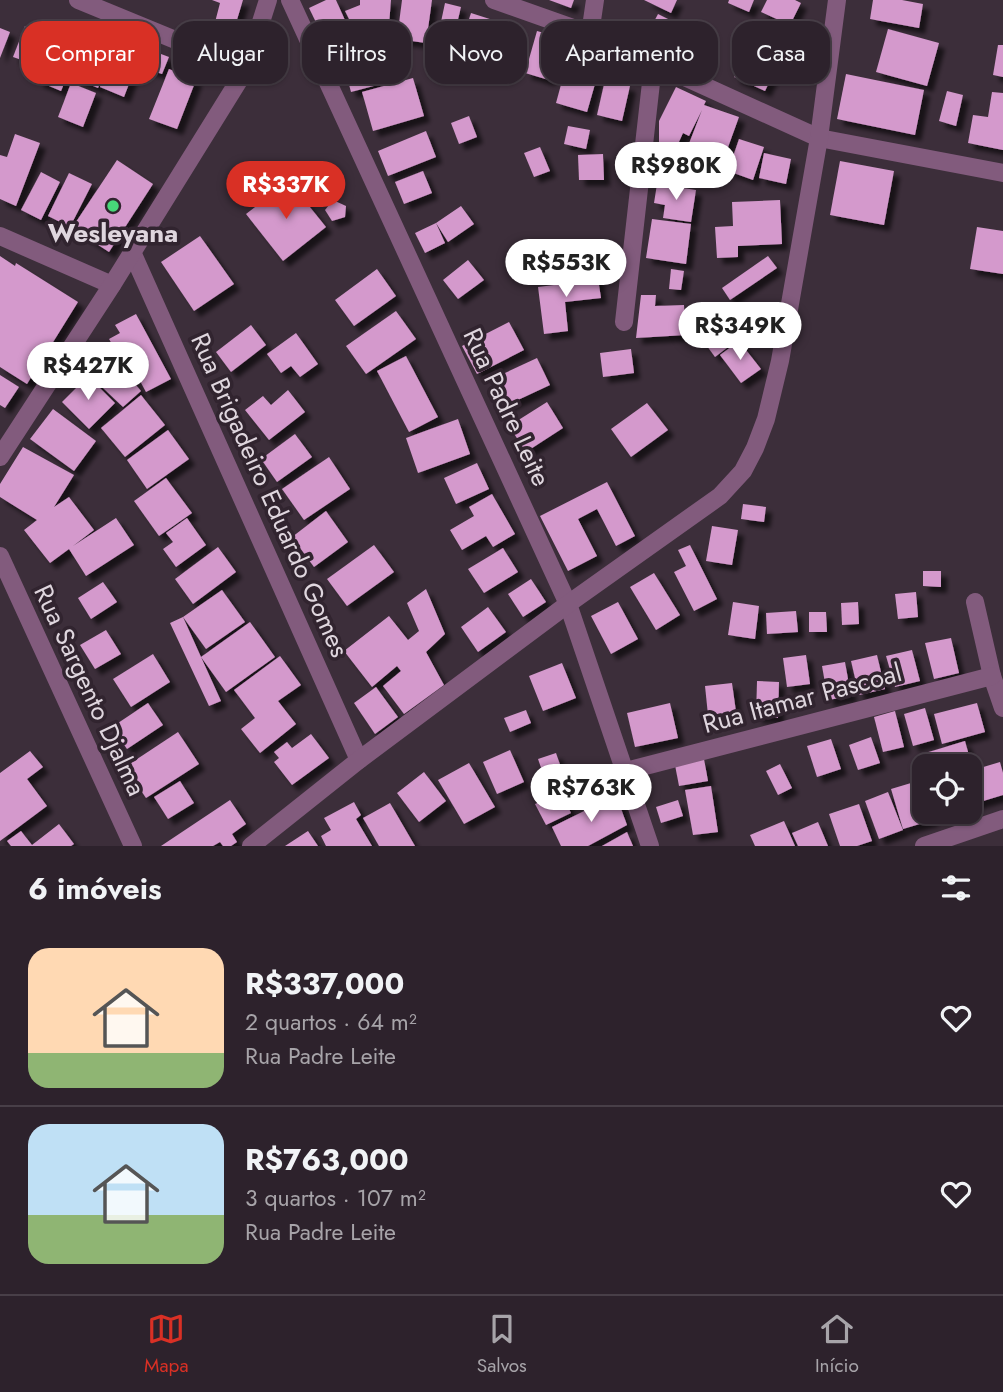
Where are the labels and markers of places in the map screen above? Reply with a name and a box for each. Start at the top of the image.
pin: R$980K [619,142,733,202]
pin: R$337K [229,162,343,221]
marker: Wesleyana [105,198,121,214]
place label: Wesleyana [48,214,178,252]
pin: R$553K [509,240,623,299]
pin: R$349K [683,302,797,362]
pin: R$427K [31,342,145,402]
pin: R$763K [534,764,648,824]

